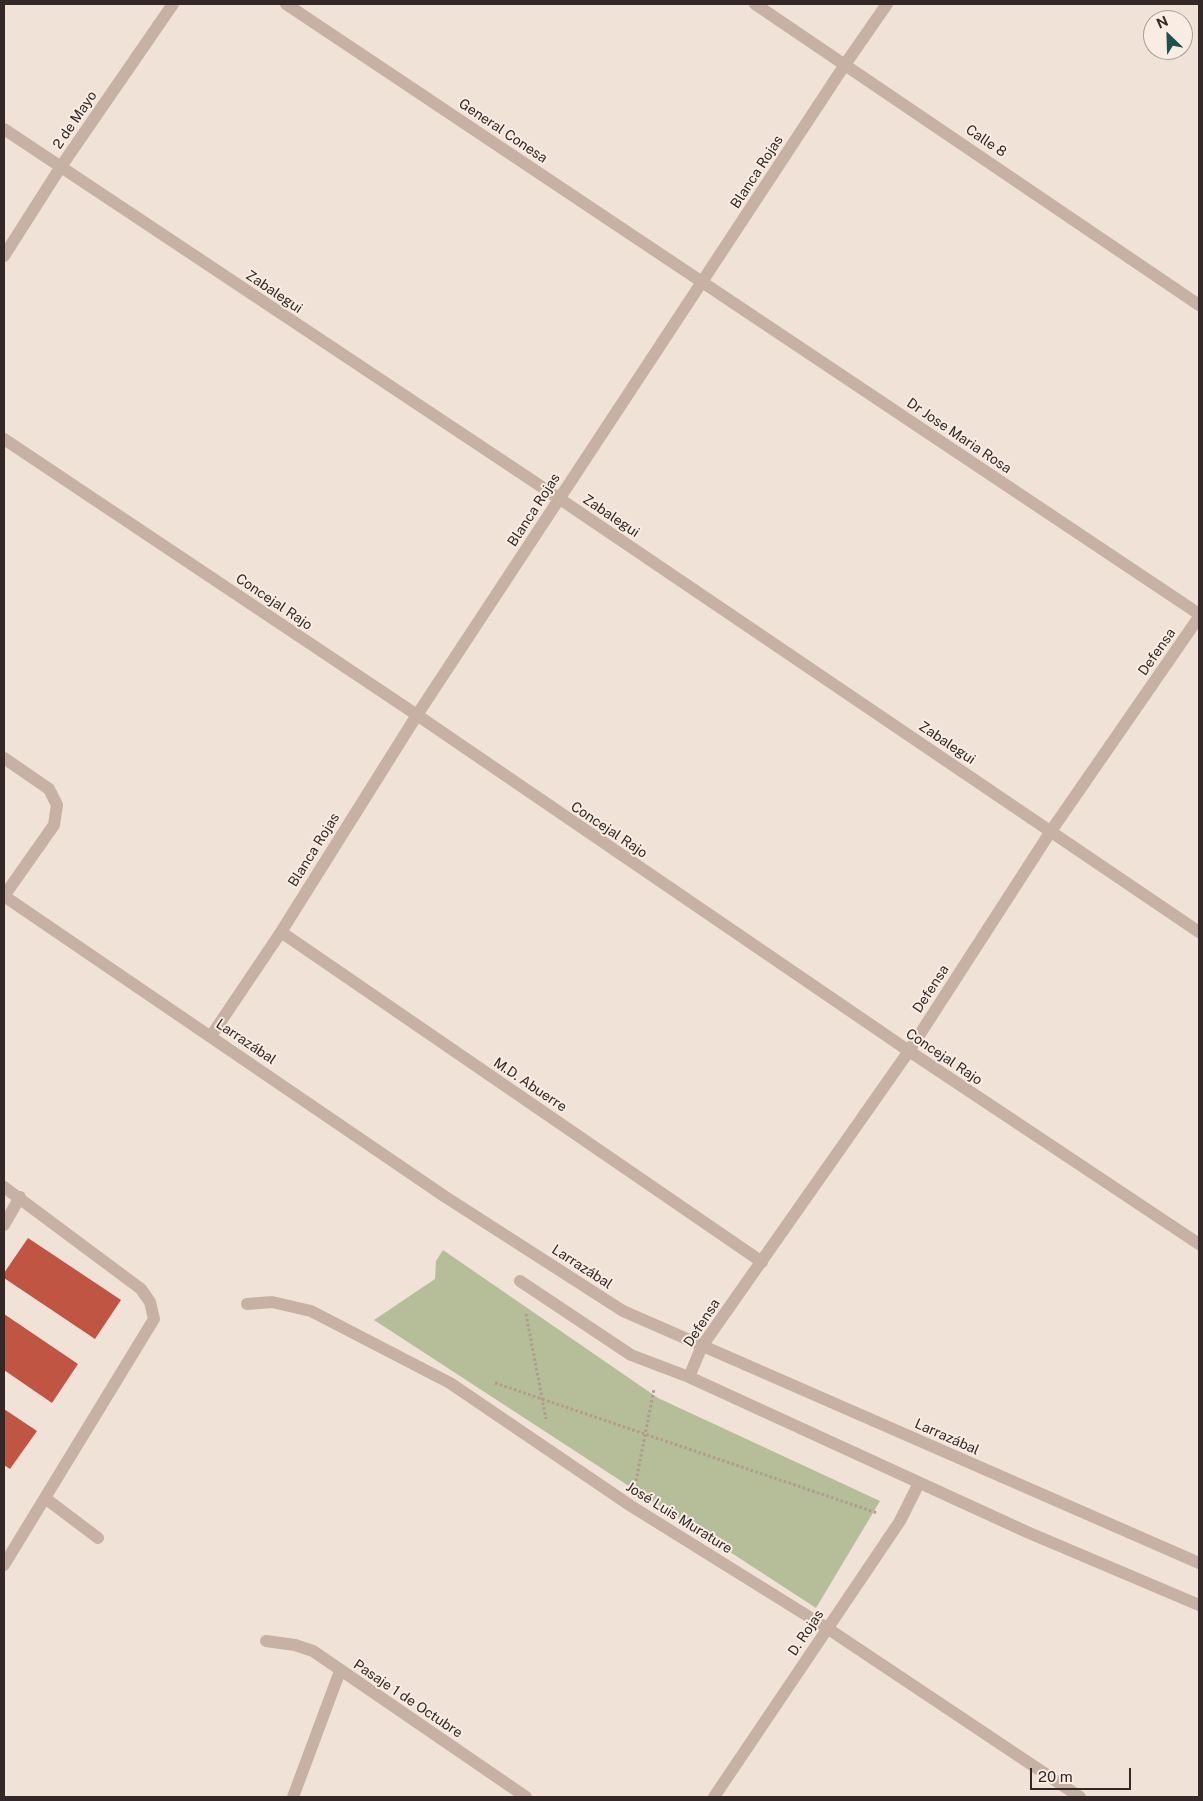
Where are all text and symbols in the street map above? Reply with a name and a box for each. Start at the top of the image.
north arrow [1143,10,1193,60]
text: N [1154,13,1171,32]
street label: 2 de Mayo [49,88,101,152]
street label: General Conesa [456,95,550,167]
street label: Calle 8 [962,121,1010,161]
street label: Blanca Rojas [727,132,787,212]
street label: Zabalegui [242,267,306,317]
street label: Dr Jose Maria Rosa [904,395,1014,477]
street label: Blanca Rojas [504,470,564,550]
street label: Zabalegui [579,491,643,541]
street label: Concejal Rajo [232,570,316,634]
street label: Defensa [1135,625,1179,679]
street label: Zabalegui [915,718,979,768]
street label: Concejal Rajo [567,798,651,862]
street label: Blanca Rojas [285,810,343,890]
street label: Defensa [909,962,953,1016]
street label: Larrazábal [213,1016,279,1068]
street label: Concejal Rajo [902,1025,986,1089]
street label: M.D. Abuerre [490,1054,570,1116]
street label: Larrazábal [549,1241,615,1293]
street label: Defensa [680,1296,724,1350]
street label: Larrazábal [912,1415,982,1459]
street label: José Luis Murature [623,1479,735,1557]
street label: D. Rojas [785,1607,827,1659]
street label: Pasaje 1 de Octubre [350,1656,466,1742]
scale bar [1033,1758,1134,1790]
text: 20 m [1038,1768,1073,1785]

